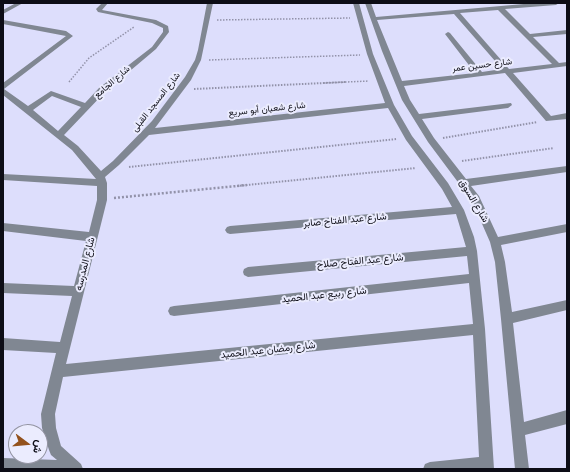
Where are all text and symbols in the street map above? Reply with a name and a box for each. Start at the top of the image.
street label: شارع حسين عمر [451,56,513,74]
street label: شارع الجامع [92,63,132,101]
street label: شارع المسجد القبلى [129,70,183,134]
street label: شارع شعبان أبو سريع [228,100,306,118]
street label: شارع السوق [457,177,491,225]
street label: شارع عبد الفتاح صابر [303,210,387,230]
street label: شارع المدرسه [73,236,97,292]
street label: شارع عبد الفتاح صلاح [316,251,404,271]
street label: شارع ربيع عبد الحميد [281,285,367,305]
street label: شارع رمضان عبد الحميد [220,339,316,361]
north arrow [8,424,48,464]
text: ش [30,439,47,455]

